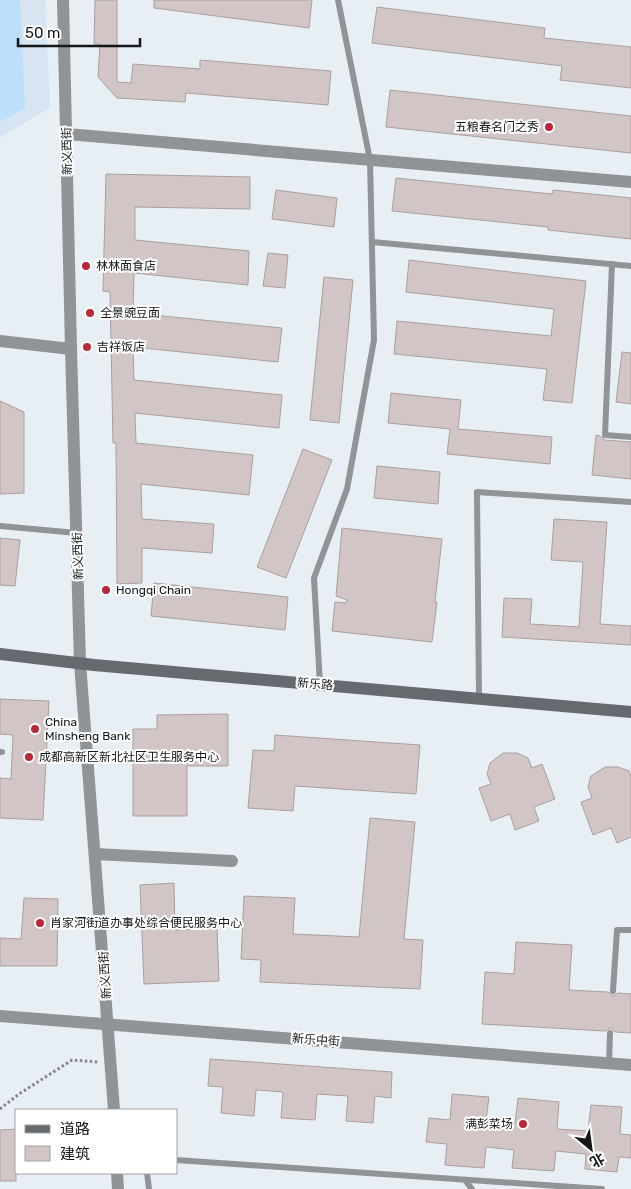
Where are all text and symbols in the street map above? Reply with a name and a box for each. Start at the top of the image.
scale bar [18,15,140,47]
text: 50 m [25,24,60,42]
place label: 五粮春名门之秀 [455,120,539,134]
marker: 五粮春名门之秀 [543,121,555,133]
street label: 新义西街 [60,127,74,175]
place label: 林林面食店 [96,259,156,273]
marker: 林林面食店 [80,260,92,272]
place label: 全景豌豆面 [100,306,160,320]
marker: 全景豌豆面 [84,307,96,319]
place label: 吉祥饭店 [97,340,145,354]
marker: 吉祥饭店 [81,341,93,353]
street label: 新义西街 [70,532,86,580]
place label: Hongqi Chain [116,583,191,597]
marker: Hongqi Chain [100,584,112,596]
street label: 新乐路 [296,675,334,693]
place label: China Minsheng Bank [45,715,131,743]
marker: China Minsheng Bank [29,723,41,735]
place label: 成都高新区新北社区卫生服务中心 [39,750,219,764]
marker: 成都高新区新北社区卫生服务中心 [23,751,35,763]
place label: 肖家河街道办事处综合便民服务中心 [50,916,242,930]
marker: 肖家河街道办事处综合便民服务中心 [34,917,46,929]
street label: 新义西街 [96,951,114,999]
street label: 新乐中街 [292,1031,340,1049]
legend [15,1109,178,1174]
place label: 满彭菜场 [465,1117,513,1131]
marker: 满彭菜场 [517,1118,529,1130]
text: 道路 [60,1120,90,1138]
north arrow [566,1124,616,1174]
text: 建筑 [60,1145,90,1163]
text: 北 [587,1149,607,1171]

